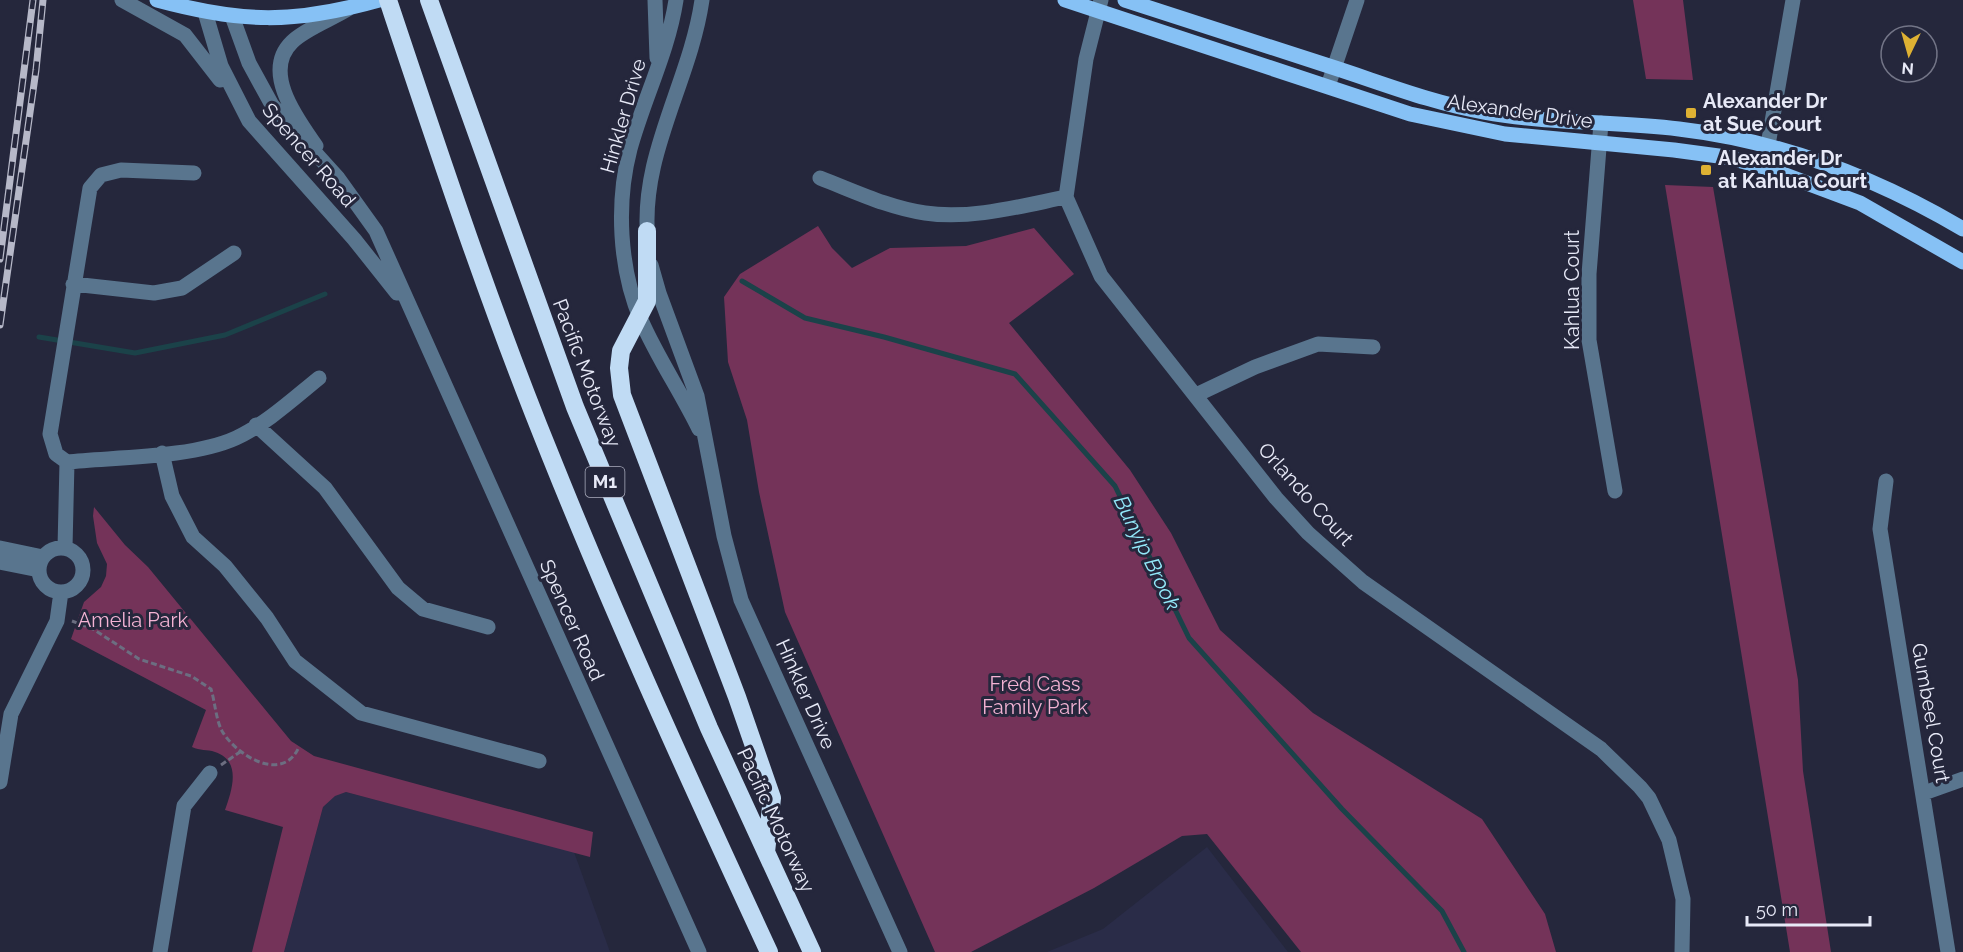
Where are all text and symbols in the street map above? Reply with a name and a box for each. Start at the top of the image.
north arrow [1879,24,1939,84]
street label: Hinkler Drive [595,56,651,176]
text: N [1901,58,1915,78]
street label: Alexander Drive [1446,89,1594,133]
place label: Alexander Dr at Sue Court [1703,89,1828,136]
street label: Spencer Road [257,98,361,212]
marker: Alexander Dr at Sue Court [1684,106,1698,120]
place label: Alexander Dr at Kahlua Court [1718,146,1868,193]
marker: Alexander Dr at Kahlua Court [1699,163,1713,177]
street label: Kahlua Court [1560,230,1584,350]
street label: Pacific Motorway [548,296,626,451]
street label: Orlando Court [1253,437,1359,551]
road number: M1 [586,467,624,497]
water label: Bunyip Brook [1109,491,1186,614]
street label: Spencer Road [535,556,609,684]
park label: Amelia Park [78,608,189,632]
street label: Hinkler Drive [771,635,841,753]
street label: Gumbeel Court [1907,641,1955,785]
park label: Fred Cass Family Park [982,672,1088,719]
street label: Pacific Motorway [732,744,820,896]
scale bar [1747,889,1870,927]
text: 50 m [1756,899,1798,920]

